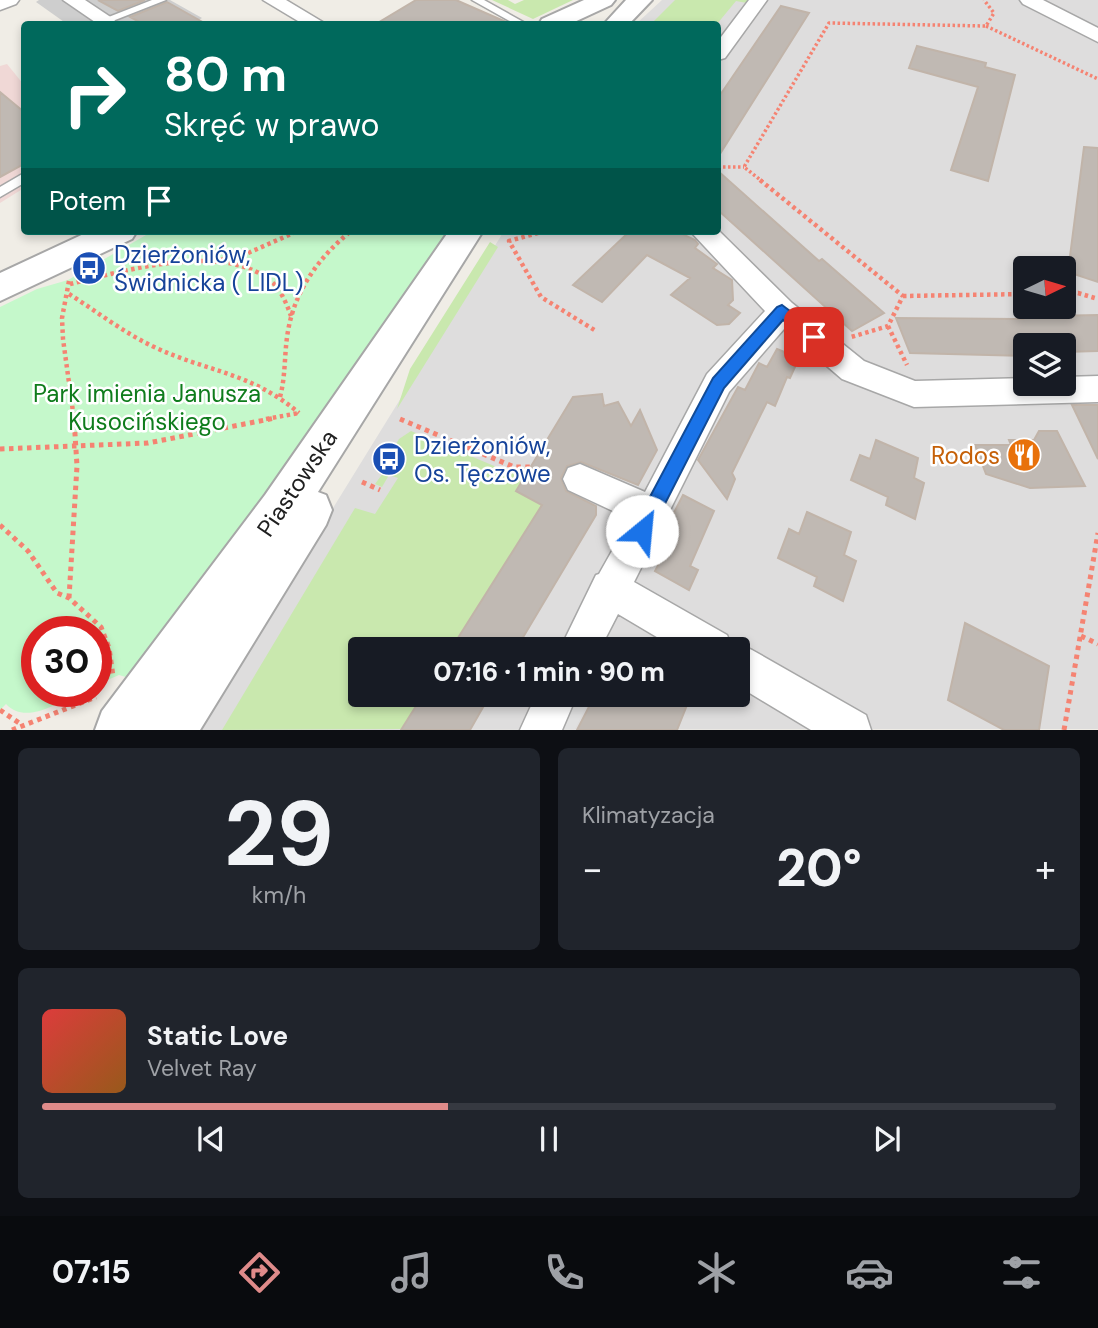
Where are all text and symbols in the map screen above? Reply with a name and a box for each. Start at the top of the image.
text: 80 m [164,42,287,106]
icon: right [49,49,140,140]
text: Skręć w prawo [164,104,380,146]
icon: arrive [140,182,178,220]
text: Potem [49,184,126,218]
place label: Dzierżoniów, Świdnicka ( LIDL) [114,239,303,298]
bus stop icon: Dzierżoniów, Świdnicka ( LIDL) [70,249,108,287]
north arrow [1013,256,1076,318]
map controls [1013,256,1076,396]
pin [784,307,844,367]
icon: arrive [795,318,833,356]
button: layers [1013,333,1076,396]
park label: Park imienia Janusza Kusocińskiego [33,378,261,437]
street label: Piastowska [250,424,344,542]
place label: Dzierżoniów, Os. Tęczowe [414,430,551,489]
restaurant icon: Rodos [1005,436,1043,474]
bus stop icon: Dzierżoniów, Os. Tęczowe [370,440,408,478]
place label: Rodos [931,440,1000,471]
position arrow [605,494,679,568]
speed limit sign: 30 [21,616,112,707]
text: 07:16 · 1 min · 90 m [433,655,665,689]
text: 29 [224,775,334,893]
text: Klimatyzacja [582,800,715,830]
text: 20° [776,834,862,902]
text: − [582,844,603,894]
text: + [1035,844,1056,894]
text: km/h [252,880,306,910]
text: Static Love [147,1019,288,1053]
text: Velvet Ray [147,1053,257,1083]
icon: previous [192,1120,230,1158]
icon: pause [530,1120,568,1158]
icon: next [868,1120,906,1158]
icon: directions [235,1248,284,1297]
icon: music [387,1248,436,1297]
icon: phone [540,1248,589,1297]
icon: climate [692,1248,741,1297]
icon: car [845,1248,894,1297]
icon: filters [997,1248,1046,1297]
text: 07:15 [52,1251,131,1293]

